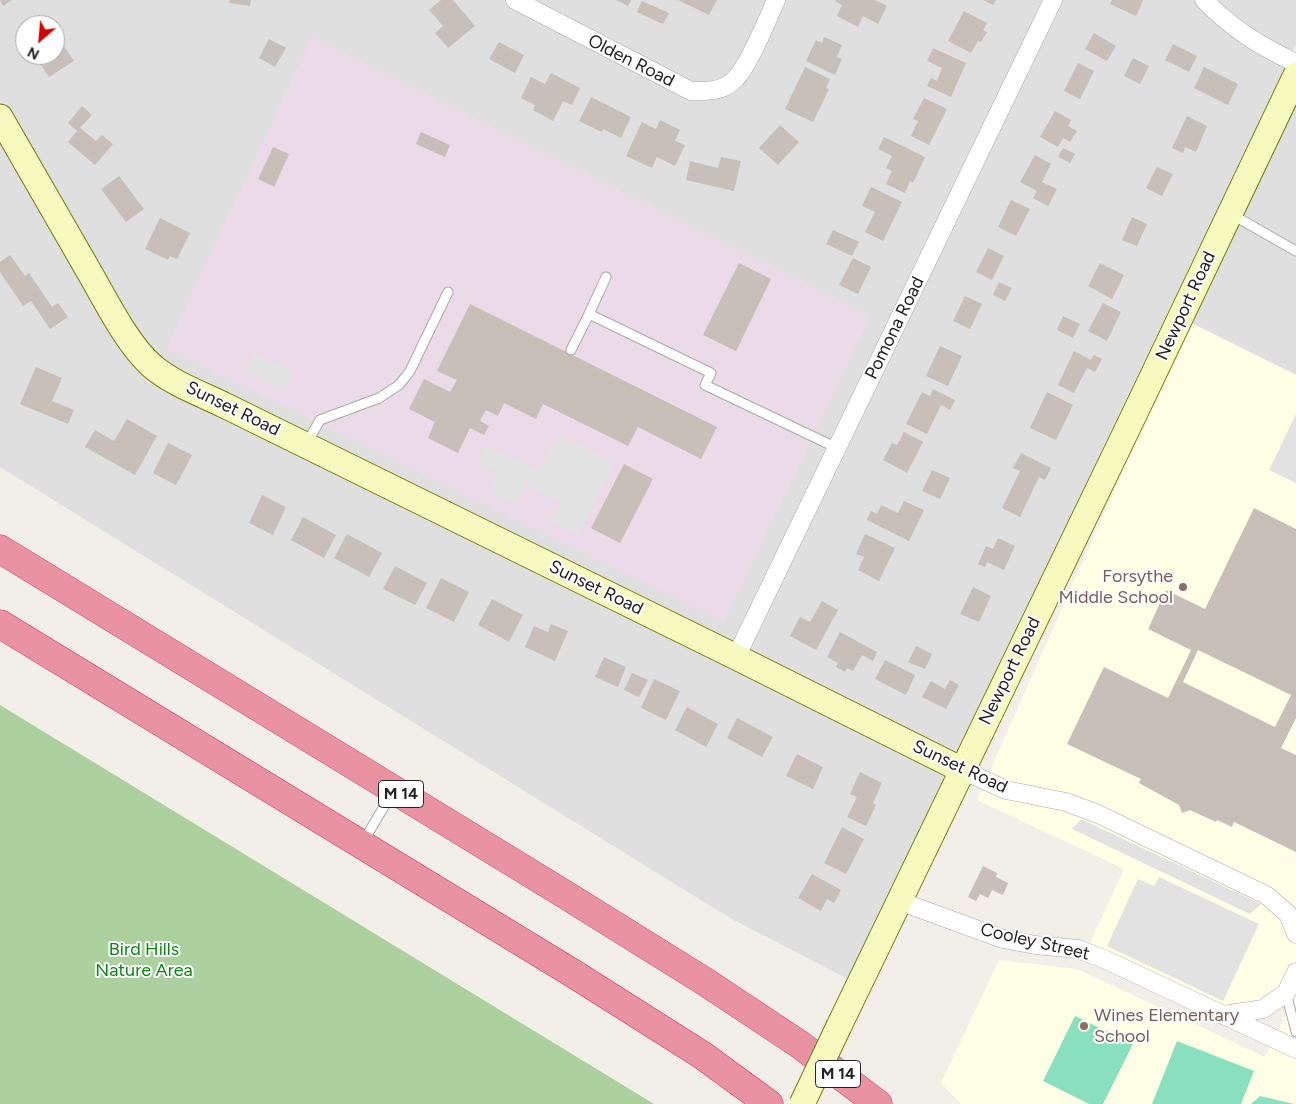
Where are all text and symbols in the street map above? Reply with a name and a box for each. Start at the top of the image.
north arrow [15,15,65,65]
street label: Olden Road [584,30,678,92]
text: N [25,43,42,63]
street label: Newport Road [1151,248,1221,364]
street label: Pomona Road [861,273,929,383]
street label: Sunset Road [182,377,284,441]
street label: Sunset Road [545,556,647,620]
place label: Forsythe Middle School [1059,566,1173,608]
marker: Forsythe Middle School [1177,581,1189,593]
street label: Newport Road [975,613,1045,729]
street label: Sunset Road [909,736,1011,798]
road number: M 14 [378,781,424,808]
street label: Cooley Street [978,919,1092,965]
park label: Bird Hills Nature Area [95,939,193,982]
place label: Wines Elementary School [1094,1005,1239,1048]
marker: Wines Elementary School [1078,1020,1090,1032]
road number: M 14 [816,1060,860,1088]

